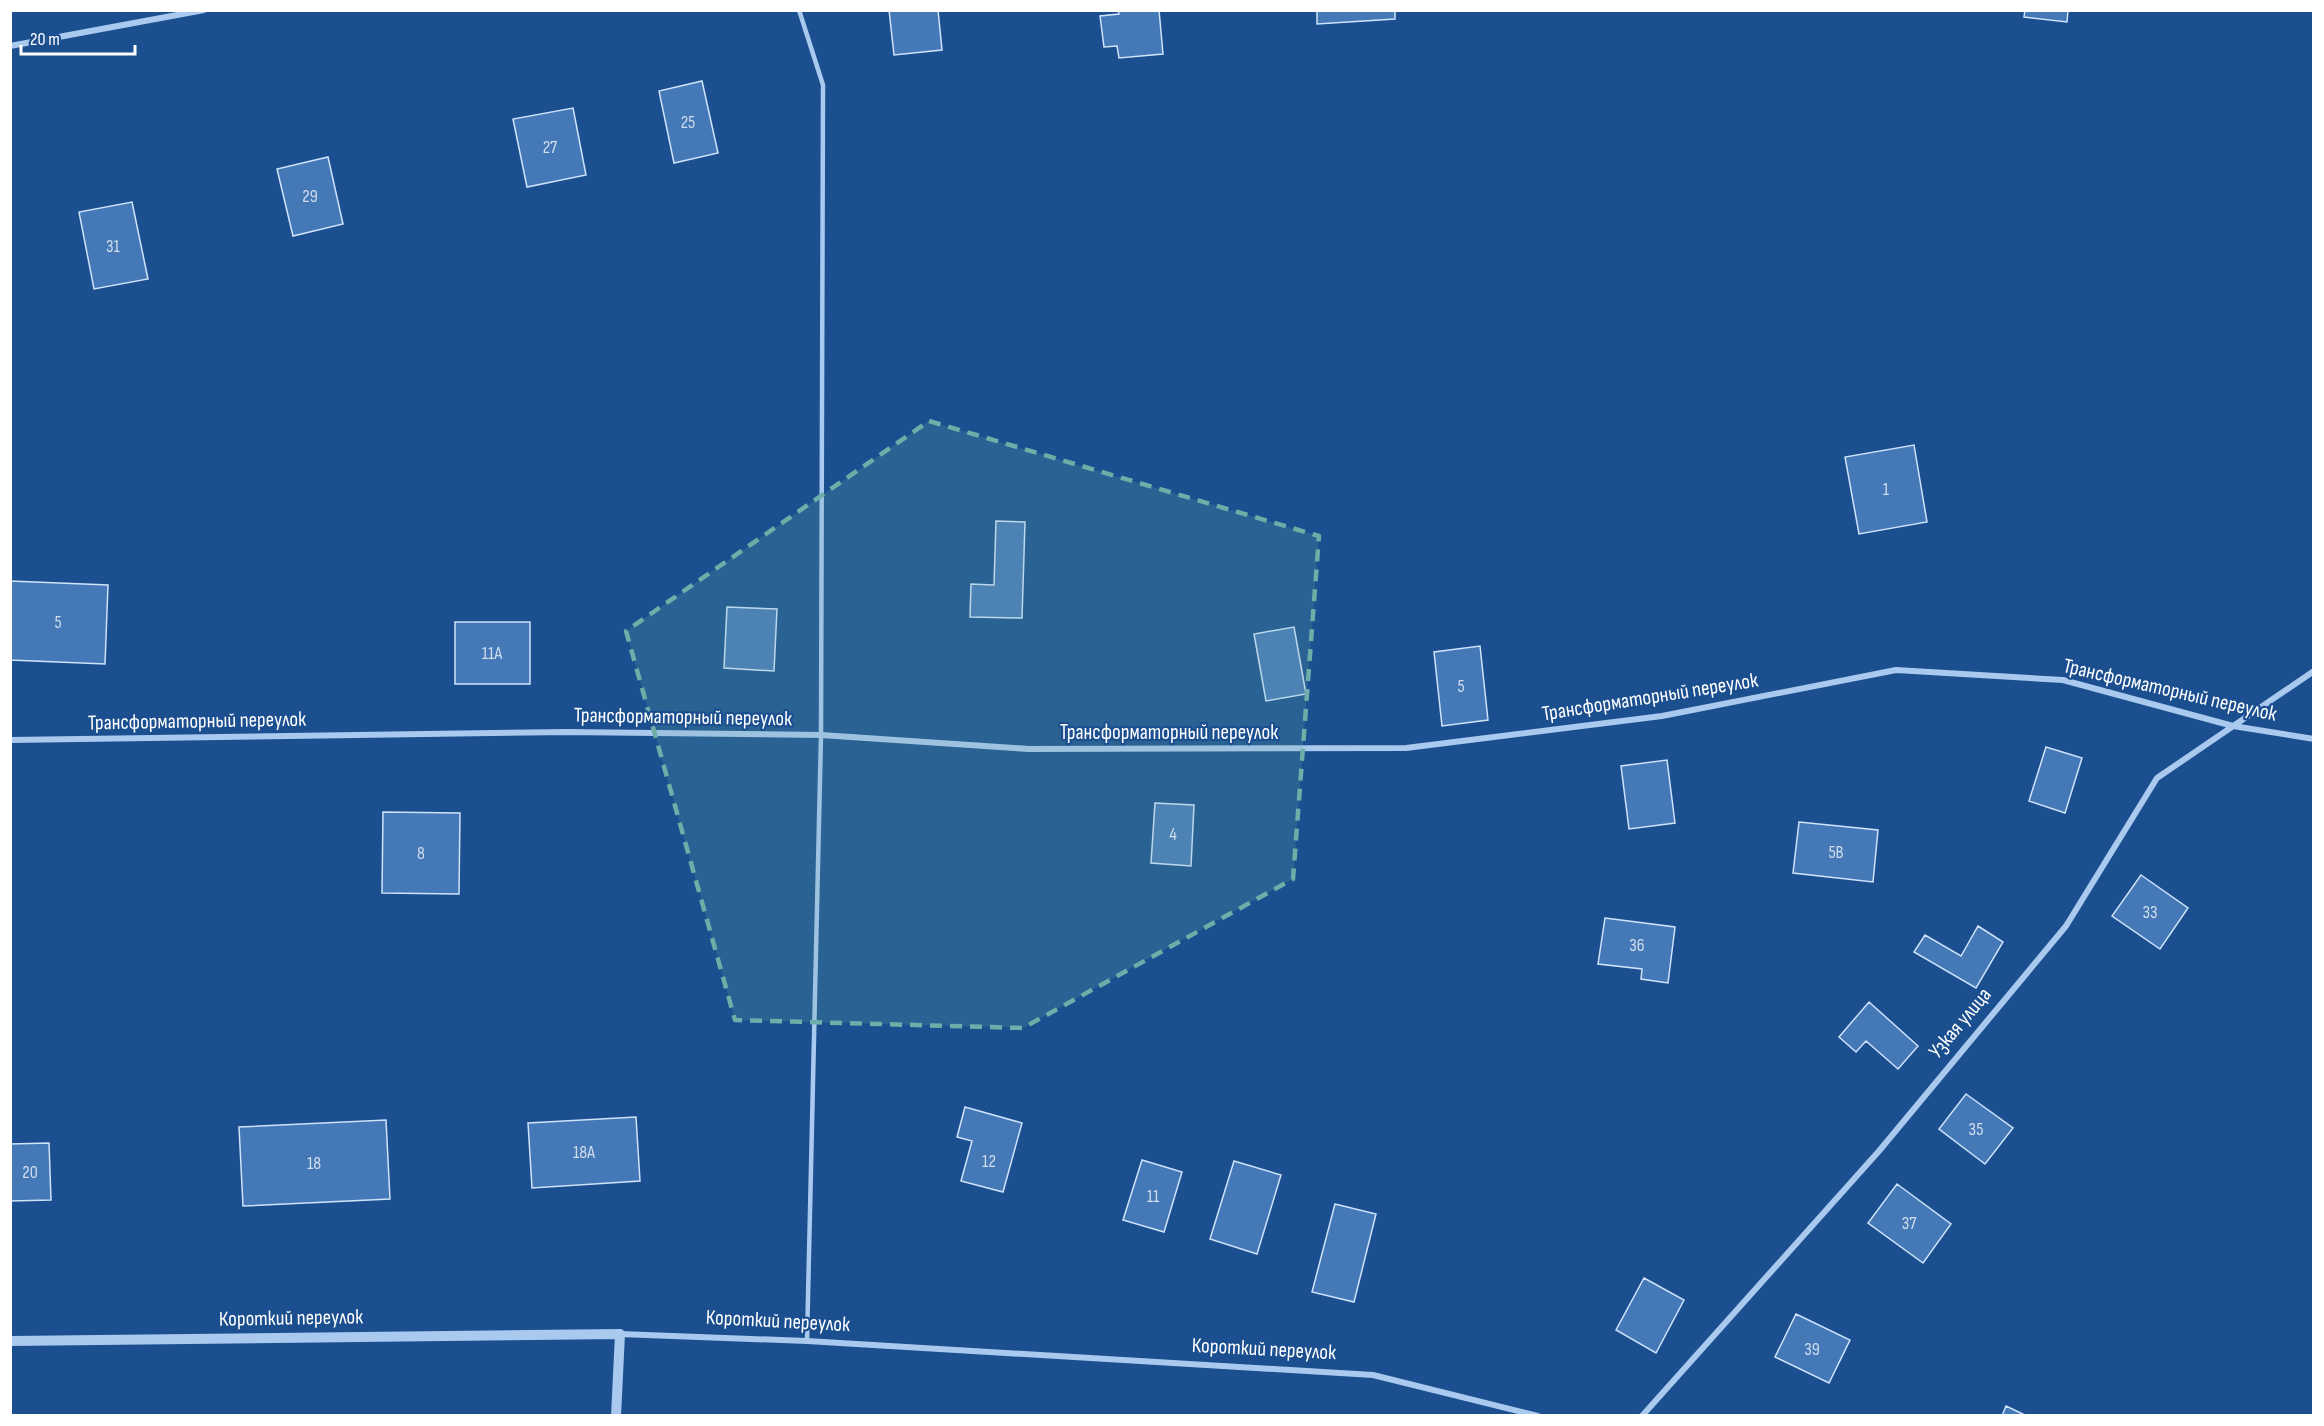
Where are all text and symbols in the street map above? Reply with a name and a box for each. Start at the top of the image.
scale bar [21,18,135,56]
text: 20 m [30,29,60,50]
house number: 25 [681,112,695,133]
house number: 27 [543,137,558,158]
house number: 29 [302,186,318,207]
house number: 31 [106,236,121,257]
house number: 1 [1883,479,1890,500]
house number: 5 [54,612,62,633]
house number: 11А [482,643,503,664]
street label: Трансформаторный переулок [2061,653,2279,727]
street label: Трансформаторный переулок [1540,668,1760,726]
house number: 5 [1457,676,1465,697]
street label: Трансформаторный переулок [574,703,792,731]
street label: Трансформаторный переулок [88,707,306,735]
street label: Трансформаторный переулок [1060,720,1278,745]
house number: 4 [1169,824,1177,845]
house number: 5В [1828,842,1844,863]
house number: 8 [417,843,425,864]
house number: 33 [2142,902,2158,923]
house number: 36 [1629,935,1645,956]
street label: Узкая улица [1923,983,1997,1063]
house number: 35 [1969,1119,1983,1140]
house number: 18А [573,1142,595,1163]
house number: 12 [982,1151,996,1172]
house number: 18 [307,1153,321,1174]
house number: 20 [22,1162,38,1183]
house number: 11 [1147,1186,1160,1207]
house number: 37 [1902,1213,1917,1234]
street label: Короткий переулок [219,1304,363,1332]
street label: Короткий переулок [705,1305,851,1337]
street label: Короткий переулок [1191,1333,1337,1365]
house number: 39 [1804,1339,1820,1360]

